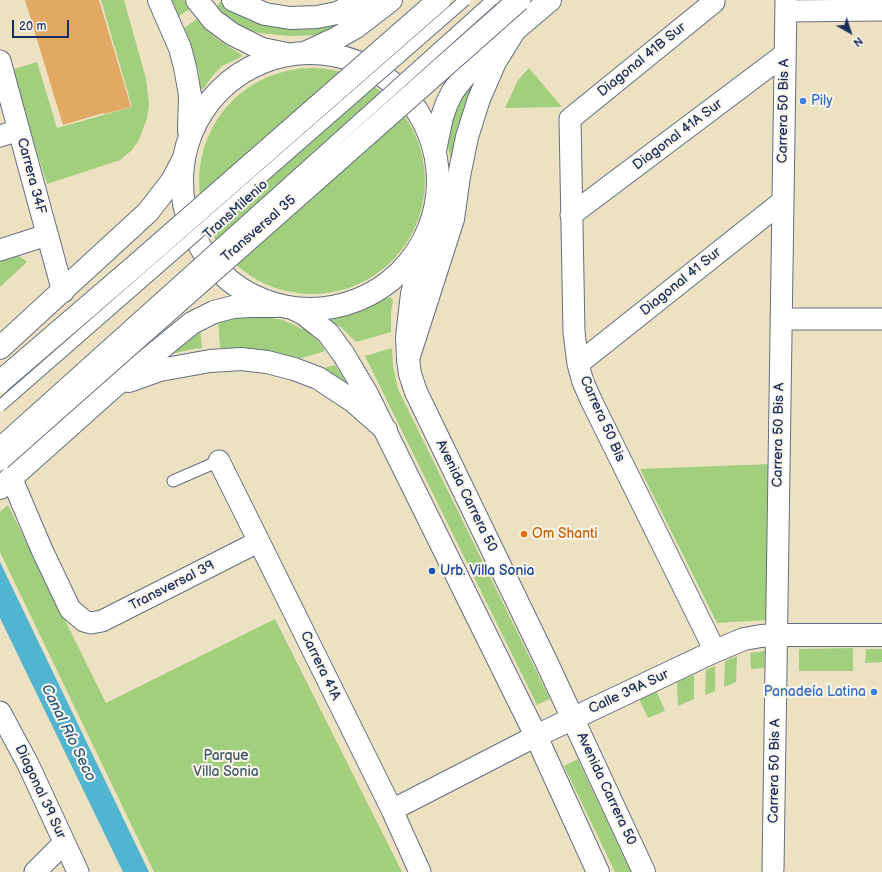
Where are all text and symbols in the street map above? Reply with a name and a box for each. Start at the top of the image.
scale bar [14,12,71,38]
north arrow [830,12,870,52]
text: 20 m [19,19,46,34]
street label: Diagonal 41B Sur [594,19,690,101]
text: N [851,34,865,49]
street label: Carrera 50 Bis A [775,59,793,163]
place label: Pily [811,93,833,109]
street label: Diagonal 41A Sur [630,96,726,174]
marker: Pily [798,96,808,106]
street label: Carrera 34F [13,136,49,216]
street label: TransMilenio [200,177,272,243]
street label: Transversal 35 [218,192,300,266]
street label: Diagonal 41 Sur [637,244,725,320]
street label: Carrera 50 Bis [576,373,628,465]
street label: Carrera 50 Bis A [770,383,788,487]
street label: Avenida Carrera 50 [432,437,500,555]
place label: Om Shanti [532,526,598,542]
marker: Om Shanti [519,529,529,539]
street label: Transversal 39 [126,557,218,615]
place label: Urb. Villa Sonia [440,563,534,579]
marker: Urb. Villa Sonia [427,566,437,576]
street label: Carrera 41A [296,629,344,703]
street label: Calle 39A Sur [586,666,672,718]
water label: Canal Río Seco [37,681,99,785]
place label: Panadeía Latina [764,684,866,700]
marker: Panadeía Latina [869,687,879,697]
street label: Carrera 50 Bis A [766,719,784,823]
street label: Avenida Carrera 50 [572,730,640,848]
street label: Diagonal 39 Sur [11,742,69,842]
park label: Parque Villa Sonia [193,748,259,780]

